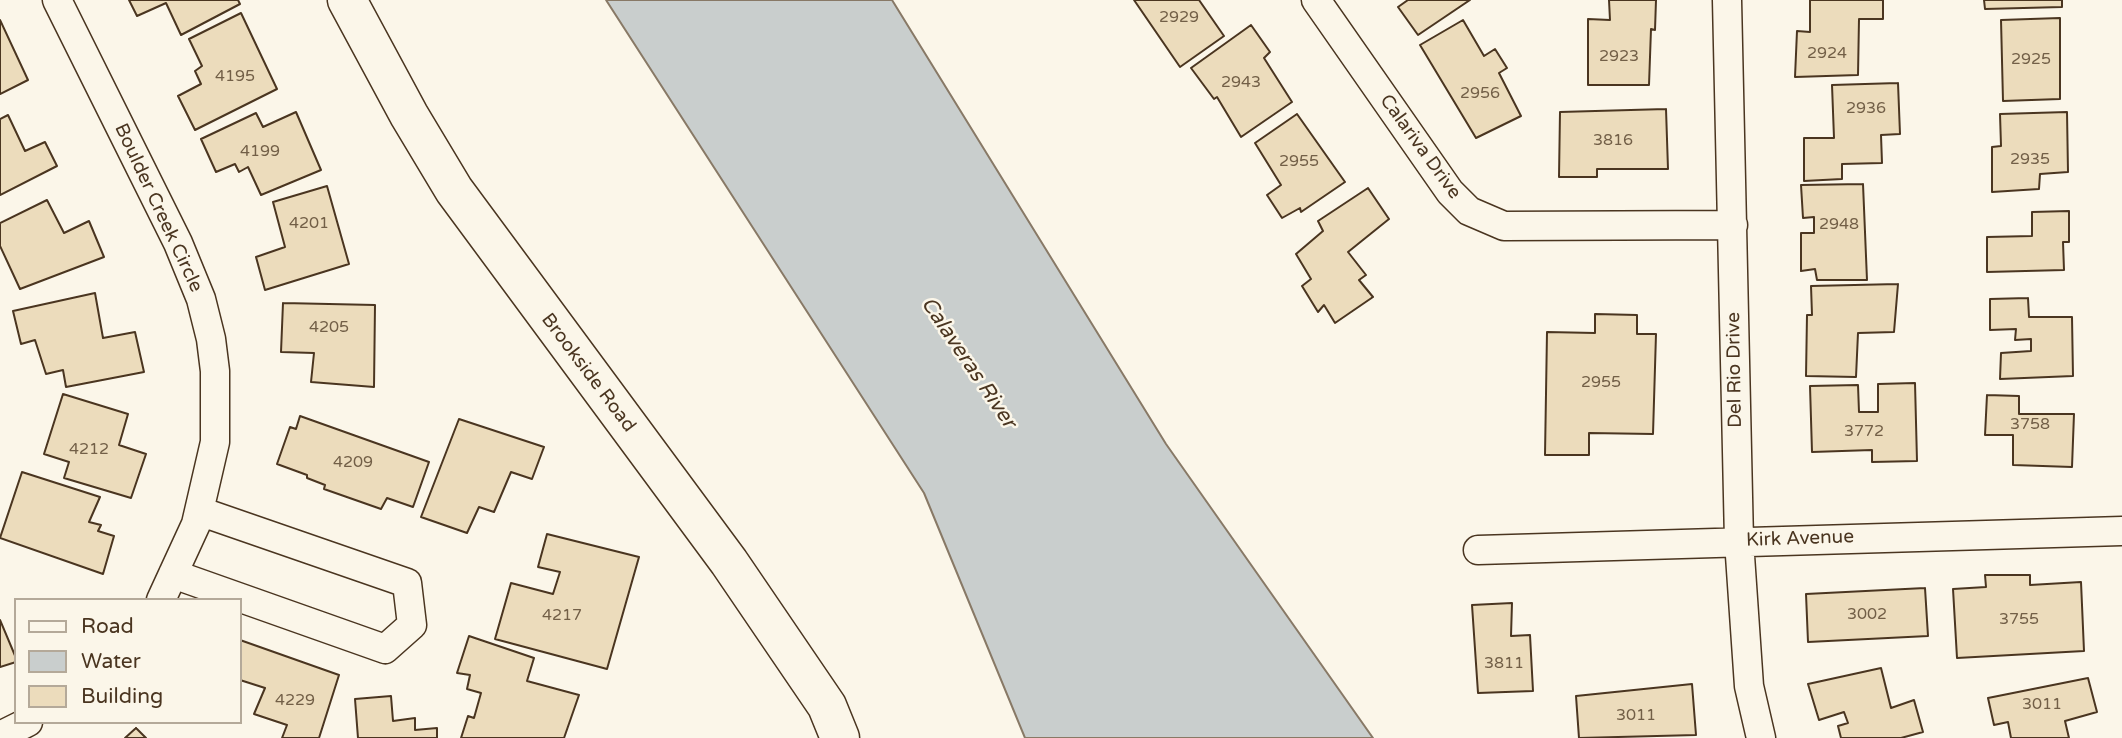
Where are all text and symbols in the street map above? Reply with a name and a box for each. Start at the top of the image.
house number: 2929 [1159,8,1199,28]
house number: 2924 [1807,44,1847,64]
house number: 2923 [1599,47,1639,67]
house number: 2925 [2011,50,2051,70]
house number: 4195 [215,67,255,87]
house number: 2943 [1221,73,1261,93]
house number: 2956 [1460,84,1500,104]
street label: Calariva Drive [1374,90,1466,204]
house number: 2936 [1846,99,1886,119]
street label: Boulder Creek Circle [109,120,207,296]
house number: 3816 [1593,131,1633,151]
house number: 4199 [240,142,280,162]
house number: 2935 [2010,150,2050,170]
house number: 2955 [1279,152,1319,172]
house number: 4201 [289,214,329,234]
house number: 2948 [1819,215,1859,235]
water label: Calaveras River [915,293,1021,433]
street label: Brookside Road [536,309,640,437]
street label: Del Rio Drive [1723,312,1747,428]
house number: 4205 [309,318,349,338]
house number: 2955 [1581,373,1621,393]
house number: 3758 [2010,415,2050,435]
house number: 3772 [1844,422,1884,442]
house number: 4212 [69,440,109,460]
house number: 4209 [333,453,373,473]
street label: Kirk Avenue [1746,526,1854,552]
legend [14,598,242,724]
house number: 3002 [1847,605,1887,625]
house number: 4217 [542,606,582,626]
house number: 3755 [1999,610,2039,630]
text: Road [81,614,134,639]
text: Water [81,649,141,674]
house number: 3811 [1484,654,1524,674]
text: Building [81,684,163,709]
house number: 4229 [275,691,315,711]
house number: 3011 [2022,695,2062,715]
house number: 3011 [1616,706,1656,726]

